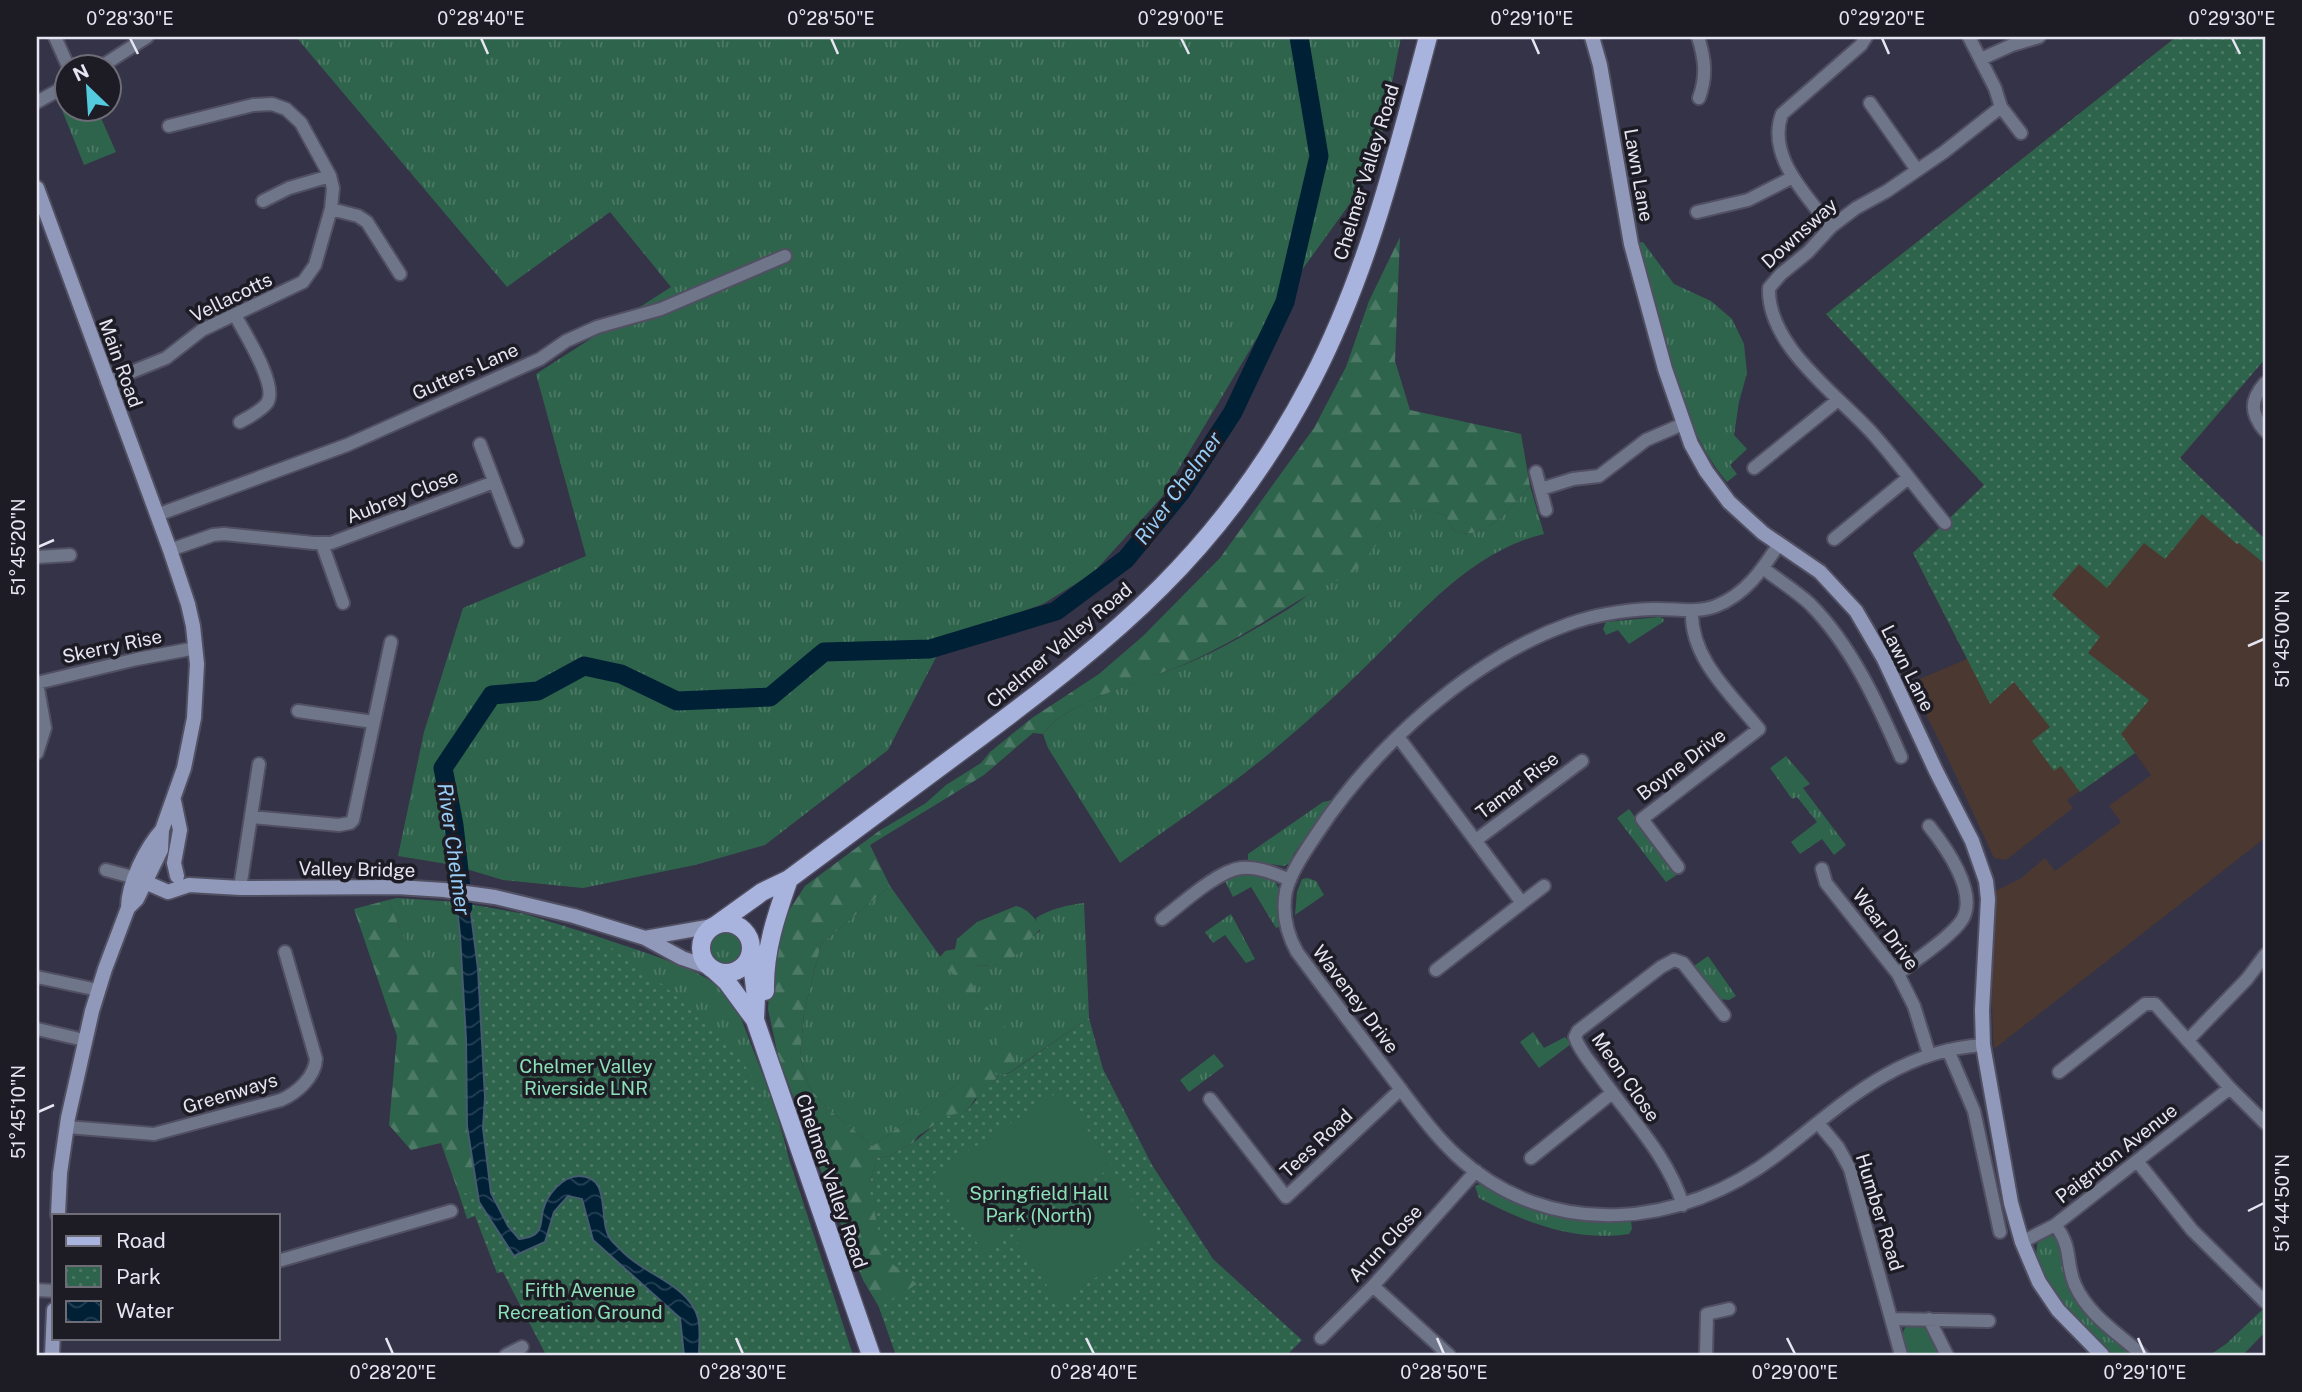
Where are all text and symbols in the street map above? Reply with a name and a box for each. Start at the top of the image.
text: 0°28'30"E [86,8,174,29]
text: 0°28'40"E [437,8,525,29]
text: 0°28'50"E [787,8,875,29]
text: 0°29'00"E [1138,8,1224,29]
text: 0°29'10"E [1491,8,1573,29]
text: 0°29'20"E [1839,8,1925,29]
text: 0°29'30"E [2189,8,2275,29]
north arrow [52,52,122,122]
text: N [69,59,92,86]
street label: Chelmer Valley Road [1329,81,1403,263]
street label: Lawn Lane [1620,127,1658,223]
street label: Downsway [1757,193,1841,273]
street label: Vellacotts [186,268,276,326]
street label: Main Road [95,316,147,410]
street label: Gutters Lane [409,338,521,404]
water label: River Chelmer [1129,426,1228,549]
street label: Aubrey Close [343,465,461,527]
text: 51°45'20"N [8,498,29,596]
street label: Chelmer Valley Road [982,578,1136,712]
text: 51°45'00"N [2272,590,2293,688]
street label: Lawn Lane [1877,621,1939,715]
street label: Skerry Rise [60,625,164,667]
street label: Boyne Drive [1632,724,1730,804]
street label: Tamar Rise [1471,747,1563,823]
water label: River Chelmer [432,781,476,918]
street label: Valley Bridge [298,857,416,881]
street label: Wear Drive [1848,884,1924,974]
street label: Waveney Drive [1308,941,1404,1057]
street label: Meon Close [1587,1028,1665,1126]
park label: Chelmer Valley Riverside LNR [519,1055,653,1099]
text: 51°45'10"N [8,1065,29,1159]
street label: Greenways [180,1068,280,1118]
street label: Chelmer Valley Road [792,1091,872,1271]
street label: Paignton Avenue [2051,1099,2181,1207]
street label: Tees Road [1275,1104,1357,1182]
street label: Humber Road [1852,1151,1908,1273]
text: 51°44'50"N [2272,1154,2293,1252]
park label: Springfield Hall Park (North) [969,1182,1109,1226]
street label: Arun Close [1344,1200,1426,1286]
legend [52,1214,280,1340]
text: Road [116,1228,166,1253]
text: Park [116,1264,161,1289]
park label: Fifth Avenue Recreation Ground [497,1279,663,1323]
text: Water [116,1298,174,1323]
text: 0°28'20"E [350,1362,436,1383]
text: 0°28'30"E [699,1362,787,1383]
text: 0°28'40"E [1050,1362,1138,1383]
text: 0°28'50"E [1400,1362,1488,1383]
text: 0°29'00"E [1752,1362,1838,1383]
text: 0°29'10"E [2104,1362,2186,1383]

